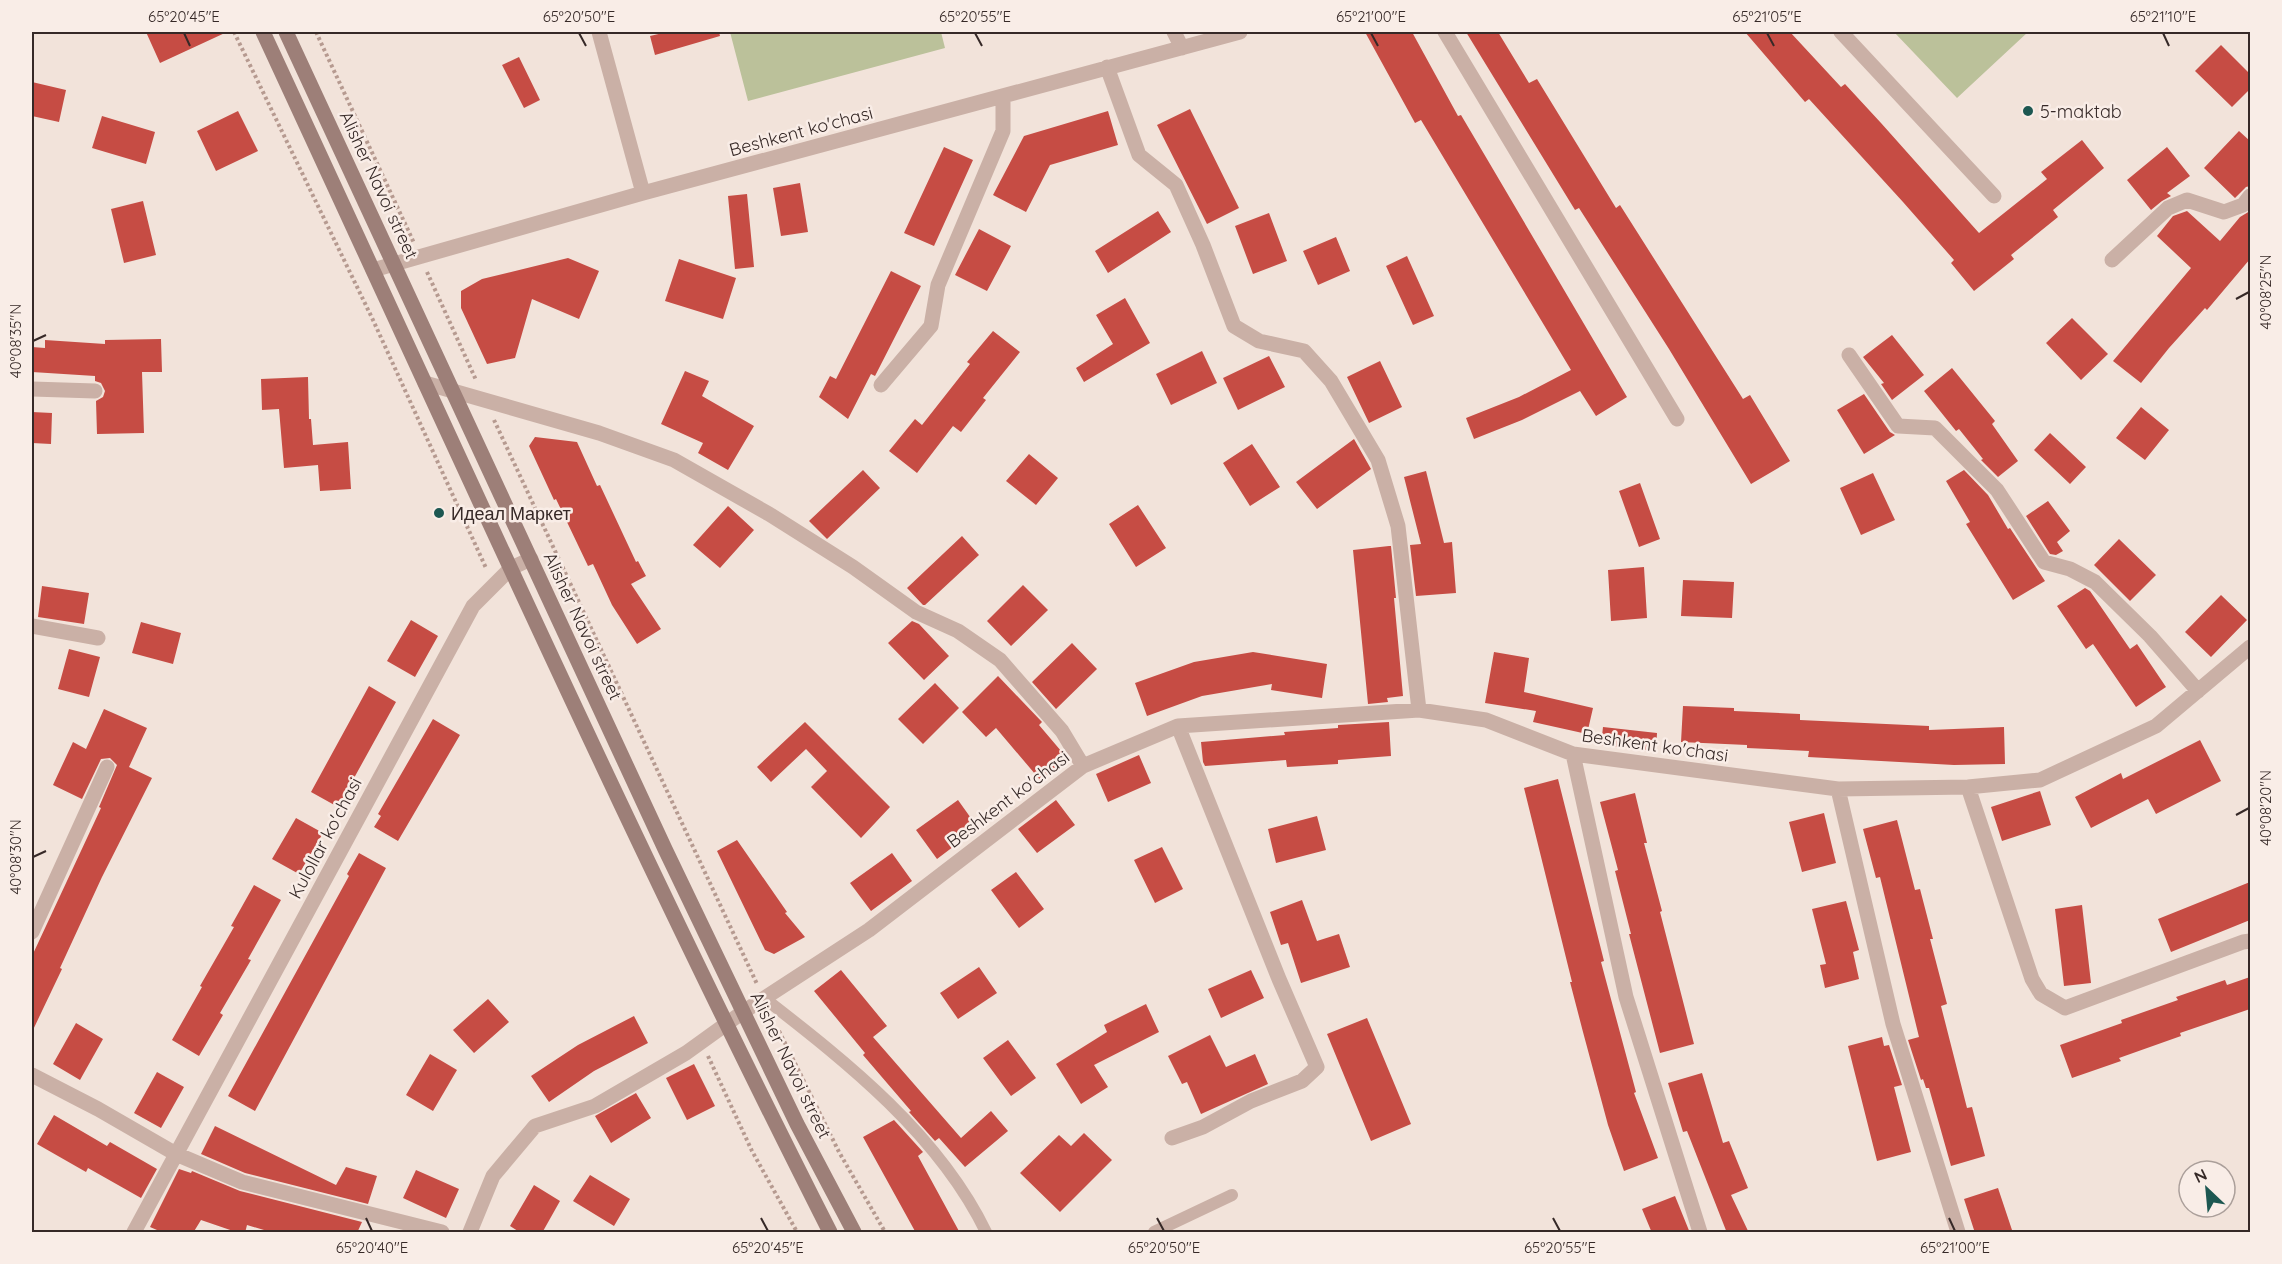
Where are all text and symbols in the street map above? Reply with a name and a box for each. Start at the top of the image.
text: 65°20'45"E [148,7,220,26]
text: 65°20'50"E [543,7,615,26]
text: 65°20'55"E [939,7,1011,26]
text: 65°21'00"E [1336,7,1406,26]
text: 65°21'05"E [1732,7,1802,26]
text: 65°21'10"E [2130,7,2196,26]
place label: 5-maktab [2040,100,2122,123]
street label: Beshkent ko'chasi [727,101,875,161]
marker: 5-maktab [2021,104,2035,118]
street label: Alisher Navoi street [335,107,423,263]
text: 40°08'25"N [2256,255,2275,329]
text: 40°08'35"N [6,304,25,378]
place label: Идеал Маркет [451,502,571,525]
marker: Идеал Маркет [432,506,446,520]
street label: Alisher Navoi street [539,548,627,704]
street label: Beshkent ko'chasi [1580,723,1730,767]
street label: Beshkent ko'chasi [942,745,1074,853]
text: 40°08'20"N [2256,770,2275,846]
street label: Kulollar ko'chasi [283,773,367,903]
text: 40°08'30"N [6,819,25,895]
street label: Alisher Navoi street [745,988,837,1142]
north arrow [2177,1159,2237,1219]
text: N [2191,1164,2210,1187]
text: 65°20'40"E [336,1238,408,1257]
text: 65°20'45"E [732,1238,804,1257]
text: 65°20'50"E [1128,1238,1200,1257]
text: 65°20'55"E [1524,1238,1596,1257]
text: 65°21'00"E [1920,1238,1990,1257]

